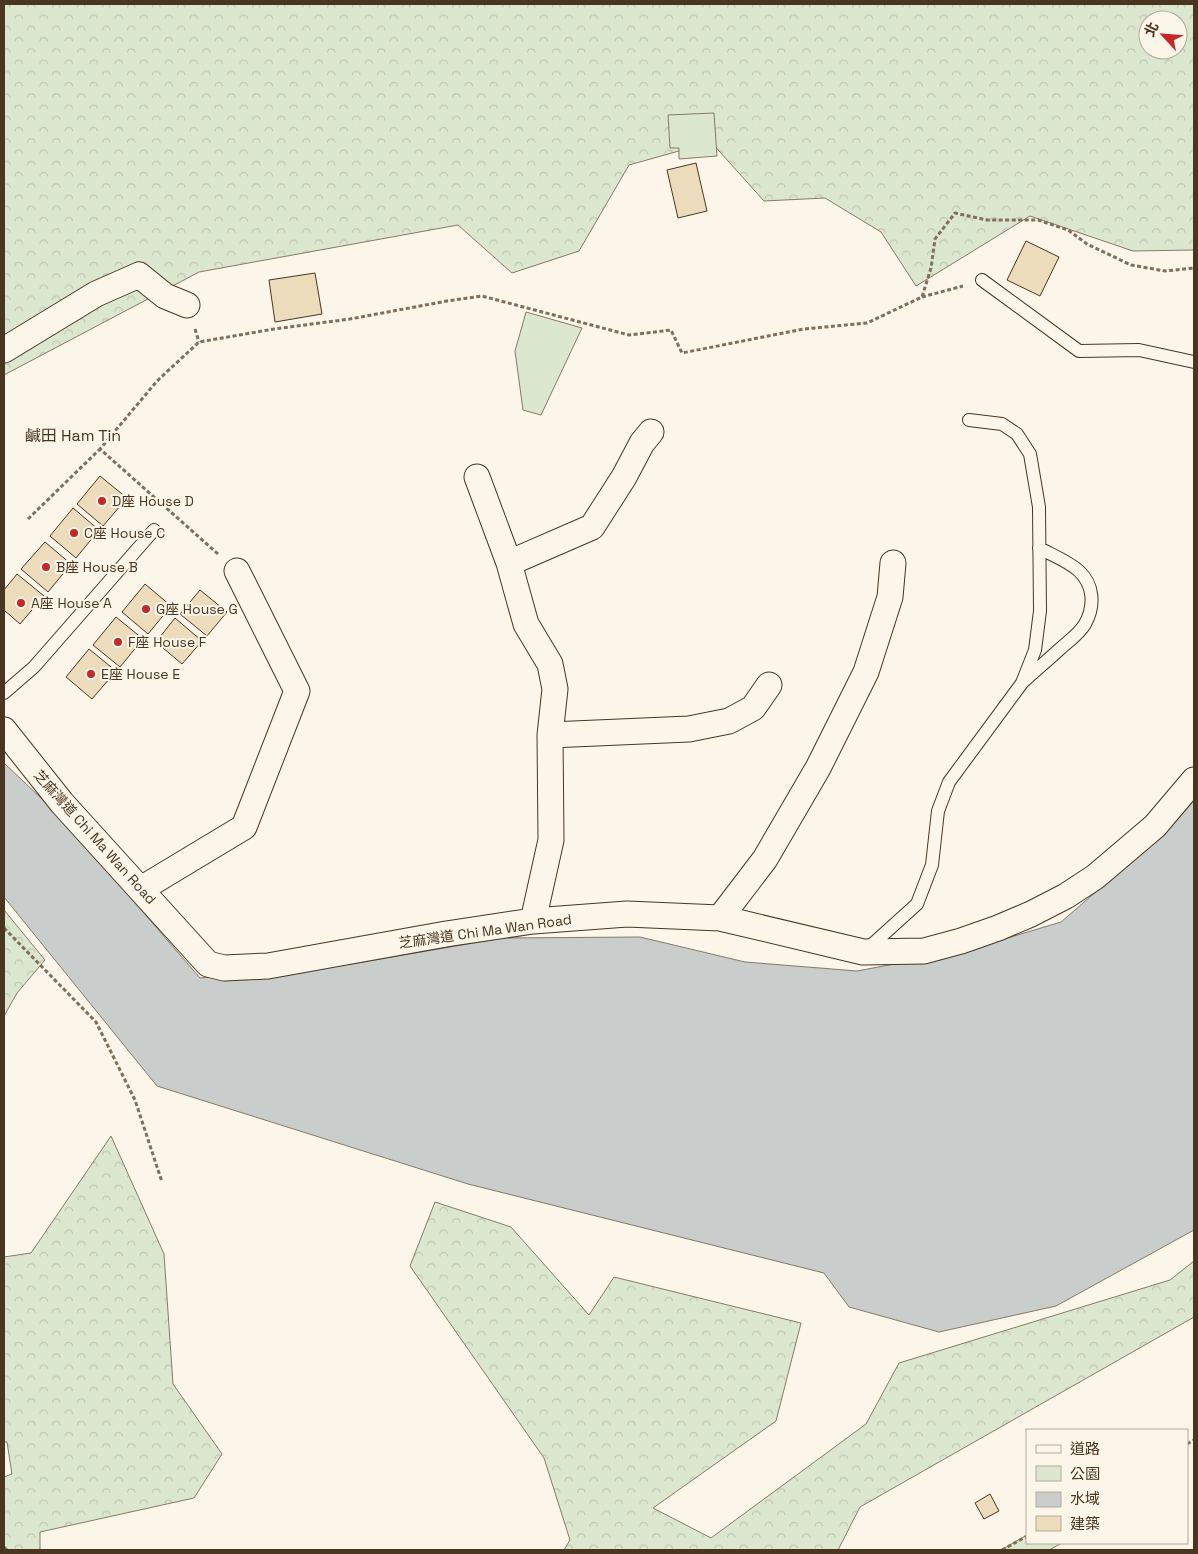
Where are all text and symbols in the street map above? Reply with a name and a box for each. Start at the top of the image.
north arrow [1138,10,1188,60]
text: 北 [1140,19,1162,40]
district label: 鹹田 Ham Tin [25,425,121,446]
place label: D座 House D [112,492,194,510]
marker: D座 House D [96,495,108,507]
place label: C座 House C [84,524,165,542]
marker: C座 House C [68,527,80,539]
place label: B座 House B [56,558,138,576]
marker: B座 House B [40,561,52,573]
place label: A座 House A [31,594,112,612]
marker: A座 House A [15,597,27,609]
place label: G座 House G [156,600,238,618]
marker: G座 House G [140,603,152,615]
place label: F座 House F [128,633,207,651]
marker: F座 House F [112,636,124,648]
place label: E座 House E [101,665,180,683]
marker: E座 House E [85,668,97,680]
street label: 芝麻灣道 Chi Ma Wan Road [30,766,160,908]
street label: 芝麻灣道 Chi Ma Wan Road [397,910,573,952]
legend [1026,1429,1188,1544]
text: 道路 [1070,1439,1100,1458]
text: 公園 [1070,1464,1100,1483]
text: 水域 [1070,1489,1100,1508]
text: 建築 [1070,1514,1100,1533]

